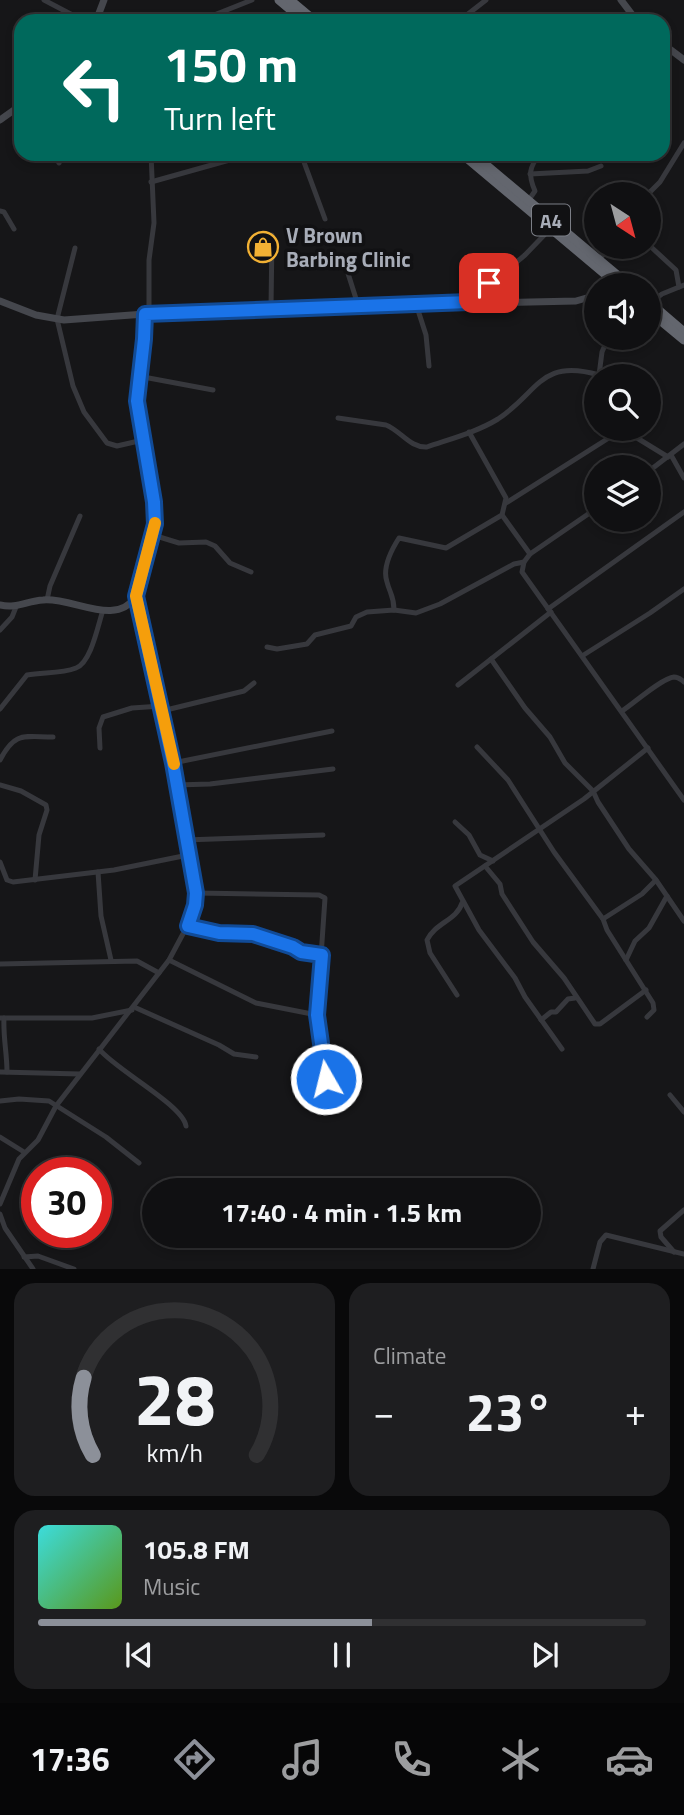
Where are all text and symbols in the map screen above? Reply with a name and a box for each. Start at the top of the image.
text: 150 m [164,26,298,101]
icon: left [49,42,140,133]
text: Turn left [164,94,276,142]
north arrow [584,182,662,259]
map controls [584,182,661,532]
road number: A4 [532,204,570,235]
place label: V Brown Barbing Clinic [286,219,411,275]
shop icon: V Brown Barbing Clinic [246,230,280,264]
pin [459,253,519,313]
icon: arrive [470,264,508,302]
button: sound [584,273,661,350]
button: search [584,364,661,441]
button: layers [584,455,661,532]
position arrow [289,1042,363,1116]
speed limit sign: 30 [21,1157,112,1248]
text: 17:40 · 4 min · 1.5 km [221,1193,462,1232]
text: Climate [373,1338,446,1373]
text: 28 [134,1344,215,1454]
text: 23° [466,1372,553,1451]
text: − [373,1383,394,1441]
text: + [625,1383,646,1441]
text: km/h [146,1434,203,1472]
text: 105.8 FM [143,1530,250,1569]
text: Music [143,1569,200,1604]
icon: previous [120,1636,158,1674]
icon: pause [323,1636,361,1674]
icon: next [526,1636,564,1674]
text: 17:36 [30,1735,110,1783]
icon: directions [170,1735,219,1784]
icon: music [278,1735,327,1784]
icon: phone [387,1735,436,1784]
icon: climate [496,1735,545,1784]
icon: car [605,1735,654,1784]

